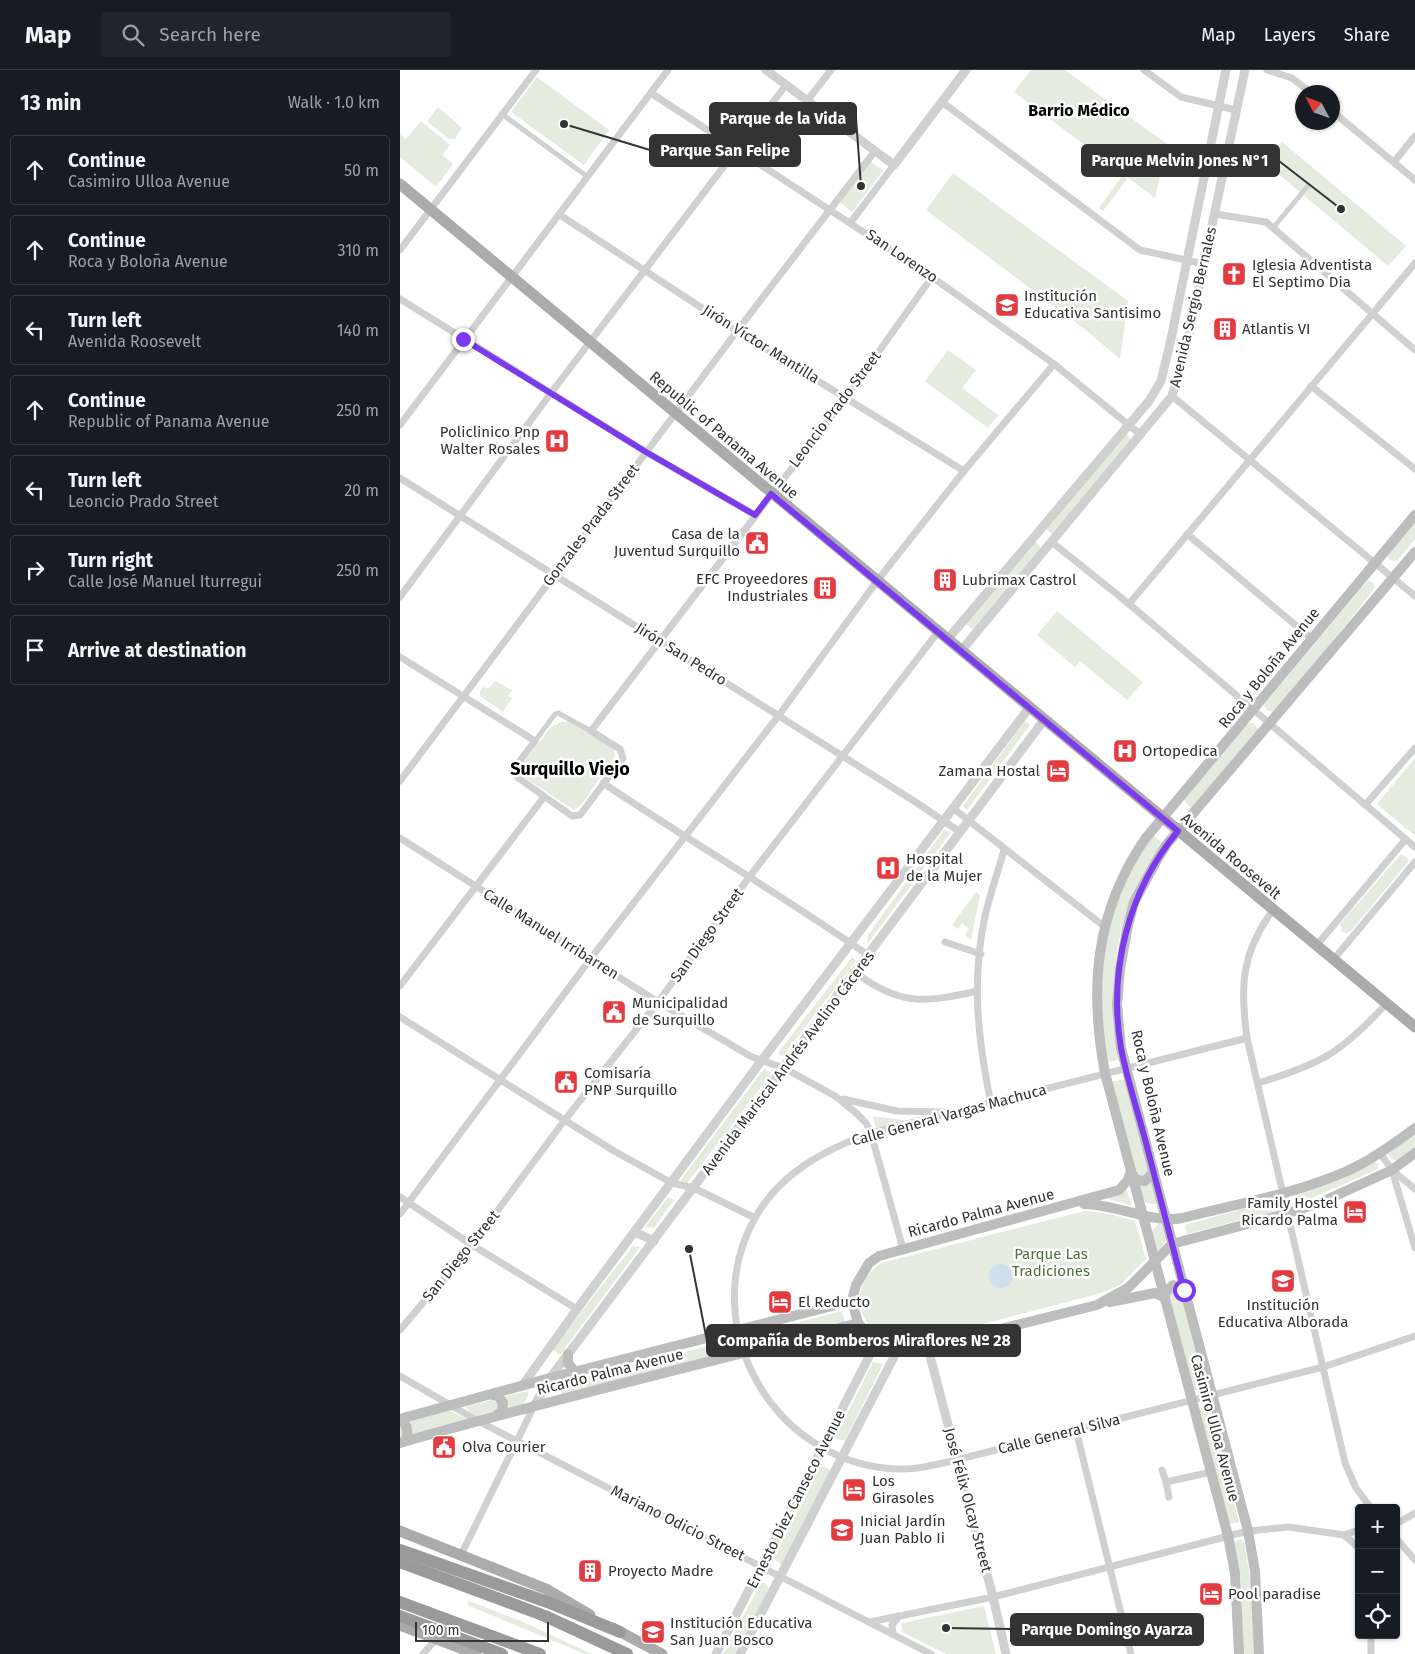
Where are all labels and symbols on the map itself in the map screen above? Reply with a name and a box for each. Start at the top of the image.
north arrow [1295,85,1340,130]
district label: Barrio Médico [1028,101,1130,120]
callout: Parque de la Vida [710,103,856,134]
text: Parque de la Vida [720,109,846,128]
callout: Parque San Felipe [650,135,800,166]
text: Parque San Felipe [660,141,790,160]
callout: Parque Melvin Jones N°1 [1082,145,1279,176]
text: Parque Melvin Jones N°1 [1092,151,1268,170]
street label: San Lorenzo [863,225,941,287]
street label: Avenida Sergio Bernales [1166,225,1220,389]
place label: Iglesia Adventista El Septimo Dia [1252,256,1372,291]
church icon: Iglesia Adventista El Septimo Dia [1221,261,1247,287]
place label: Institución Educativa Santisimo [1024,287,1161,322]
school or university icon: Institución Educativa Santisimo [994,292,1020,318]
street label: Jirón Víctor Mantilla [699,301,823,387]
building icon: Atlantis VI [1212,316,1238,342]
place label: Atlantis VI [1242,320,1311,338]
route end [452,328,475,351]
street label: Leoncio Prado Street [785,347,885,471]
street label: Republic of Panama Avenue [646,367,802,503]
place label: Policlinico Pnp Walter Rosales [440,423,540,458]
hospital icon: Policlinico Pnp Walter Rosales [544,428,570,454]
street label: Gonzales Prada Street [539,460,643,590]
place label: Casa de la Juventud Surquillo [614,525,740,560]
public building icon: Casa de la Juventud Surquillo [744,530,770,556]
building icon: Lubrimax Castrol [932,567,958,593]
place label: EFC Proyeedores Industriales [696,570,808,605]
place label: Lubrimax Castrol [962,571,1077,589]
building icon: EFC Proyeedores Industriales [812,575,838,601]
street label: Roca y Boloña Avenue [1215,604,1323,732]
street label: Jirón San Pedro [632,619,730,689]
hospital icon: Ortopedica [1112,738,1138,764]
place label: Ortopedica [1142,742,1218,760]
district label: Surquillo Viejo [510,758,630,780]
hotel icon: Zamana Hostal [1045,758,1071,784]
place label: Zamana Hostal [939,762,1041,780]
street label: Avenida Roosevelt [1177,809,1285,903]
place label: Hospital de la Mujer [906,850,982,885]
hospital icon: Hospital de la Mujer [875,855,901,881]
street label: San Diego Street [667,884,748,986]
street label: Calle Manuel Irribarren [480,885,622,983]
street label: Avenida Mariscal Andrés Avelino Cáceres [698,948,878,1178]
place label: Municipalidad de Surquillo [632,994,728,1029]
public building icon: Municipalidad de Surquillo [601,999,627,1025]
street label: Roca y Boloña Avenue [1127,1028,1179,1178]
place label: Comisaría PNP Surquillo [584,1064,677,1099]
public building icon: Comisaría PNP Surquillo [553,1069,579,1095]
street label: Calle General Vargas Machuca [850,1080,1048,1150]
street label: Ricardo Palma Avenue [906,1185,1056,1241]
place label: Family Hostel Ricardo Palma [1241,1194,1339,1229]
hotel icon: Family Hostel Ricardo Palma [1342,1199,1368,1225]
street label: San Diego Street [419,1206,504,1305]
park label: Parque Las Tradiciones [1012,1245,1090,1280]
school or university icon: Institución Educativa Alborada [1270,1268,1296,1294]
route start [1173,1279,1196,1302]
hotel icon: El Reducto [767,1289,793,1315]
place label: El Reducto [798,1293,870,1311]
place label: Institución Educativa Alborada [1218,1296,1348,1331]
callout: Compañía de Bomberos Miraflores Nº 28 [707,1325,1020,1356]
text: Compañía de Bomberos Miraflores Nº 28 [717,1331,1011,1350]
street label: Ricardo Palma Avenue [535,1345,685,1399]
street label: Casimiro Ulloa Avenue [1187,1352,1243,1504]
street label: Ernesto Diez Canseco Avenue [743,1407,849,1591]
street label: Calle General Silva [996,1410,1122,1458]
street label: José Félix Olcay Street [940,1426,996,1575]
public building icon: Olva Courier [431,1434,457,1460]
place label: Olva Courier [462,1438,546,1456]
place label: Los Girasoles [872,1472,934,1507]
hotel icon: Los Girasoles [841,1477,867,1503]
street label: Mariano Odicio Street [608,1481,749,1565]
place label: Inicial Jardín Juan Pablo Ii [860,1512,946,1547]
school or university icon: Inicial Jardín Juan Pablo Ii [829,1517,855,1543]
building icon: Proyecto Madre [577,1558,603,1584]
place label: Proyecto Madre [608,1562,713,1580]
hotel icon: Pool paradise [1198,1581,1224,1607]
place label: Pool paradise [1228,1585,1321,1603]
place label: Institución Educativa San Juan Bosco [670,1614,813,1649]
callout: Parque Domingo Ayarza [1011,1614,1203,1645]
scale bar [415,1619,549,1642]
school or university icon: Institución Educativa San Juan Bosco [640,1619,666,1645]
text: Parque Domingo Ayarza [1021,1620,1193,1639]

